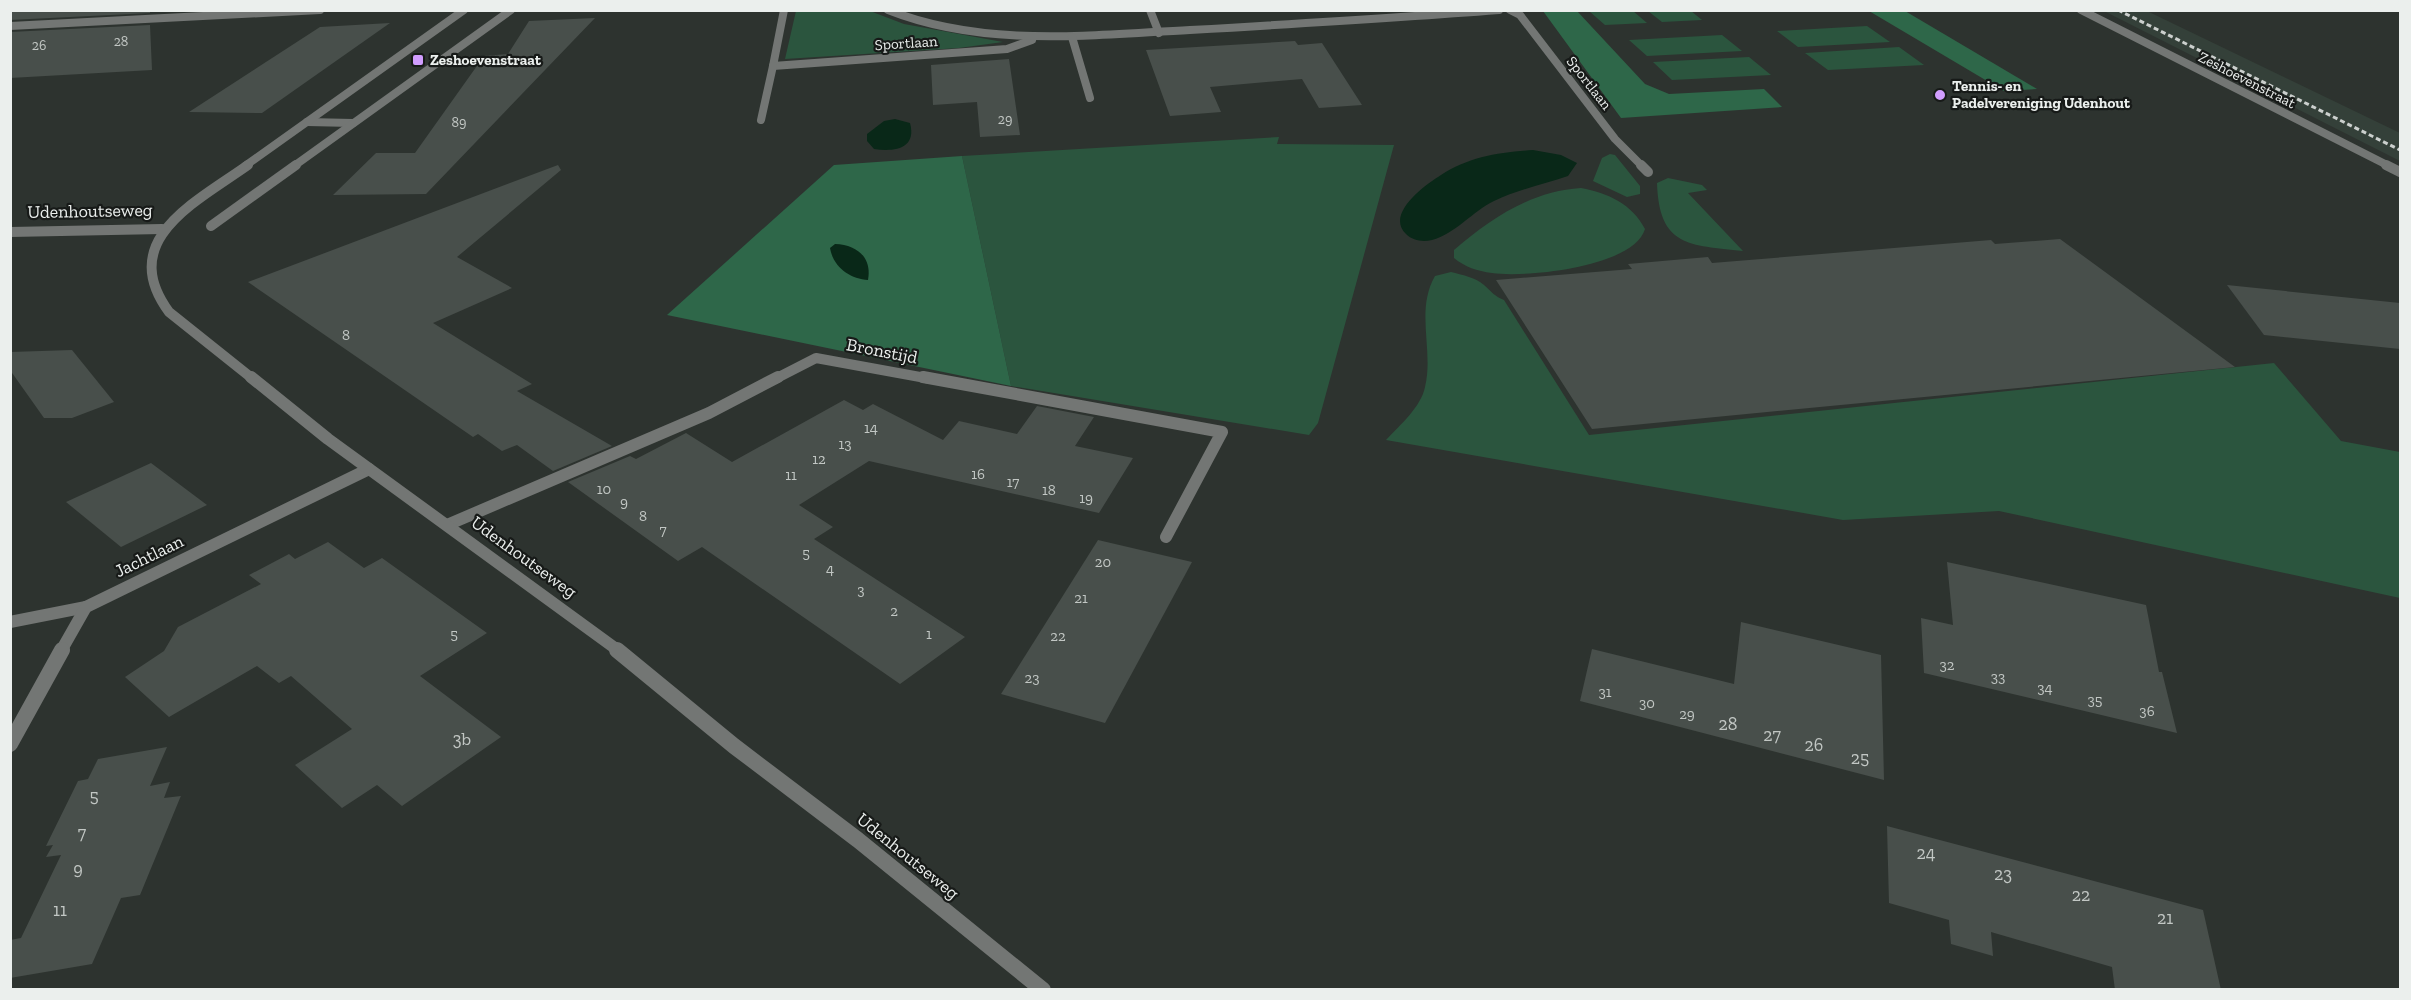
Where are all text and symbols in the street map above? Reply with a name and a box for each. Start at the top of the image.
street label: Sportlaan [874,32,938,54]
house number: 28 [114,33,128,50]
house number: 26 [32,37,46,54]
street label: Zeshoevenstraat [2195,48,2299,112]
place label: Zeshoevenstraat [430,51,542,69]
marker: Zeshoevenstraat [411,53,425,67]
street label: Sportlaan [1563,53,1616,114]
place label: Tennis- en Padelvereniging Udenhout [1952,77,2131,112]
marker: Tennis- en Padelvereniging Udenhout [1933,88,1947,102]
house number: 29 [998,111,1012,128]
house number: 89 [452,114,466,131]
street label: Udenhoutseweg [27,199,153,223]
house number: 8 [342,326,350,344]
street label: Bronstijd [845,333,920,369]
house number: 14 [864,419,878,437]
house number: 13 [838,435,852,453]
house number: 12 [812,450,826,468]
house number: 16 [971,465,985,483]
house number: 11 [785,466,797,484]
house number: 17 [1007,473,1019,491]
house number: 10 [597,480,611,498]
house number: 18 [1042,481,1056,499]
house number: 19 [1079,489,1093,507]
house number: 9 [620,493,628,511]
house number: 8 [639,507,647,525]
street label: Udenhoutseweg [467,511,581,603]
house number: 7 [659,521,667,539]
street label: Jachtlaan [111,530,188,582]
house number: 5 [802,544,810,562]
house number: 20 [1095,553,1111,571]
house number: 4 [826,560,834,578]
house number: 3 [857,581,865,599]
house number: 21 [1074,589,1088,607]
house number: 2 [890,602,898,620]
house number: 5 [450,625,458,643]
house number: 1 [926,625,932,643]
house number: 22 [1050,627,1066,645]
house number: 32 [1939,656,1955,674]
house number: 33 [1991,668,2005,686]
house number: 23 [1024,669,1040,687]
house number: 34 [2037,679,2053,697]
house number: 31 [1598,683,1612,701]
house number: 35 [2087,691,2103,709]
house number: 30 [1639,694,1655,712]
house number: 36 [2139,702,2155,720]
house number: 29 [1679,705,1695,723]
house number: 28 [1719,713,1737,735]
house number: 27 [1763,724,1781,746]
house number: 3b [453,728,471,750]
house number: 26 [1805,734,1823,756]
house number: 25 [1851,747,1869,769]
house number: 5 [89,785,99,807]
street label: Udenhoutseweg [852,808,964,904]
house number: 7 [78,822,87,844]
house number: 24 [1917,842,1936,864]
house number: 9 [73,858,83,880]
house number: 23 [1994,863,2012,885]
house number: 22 [2072,884,2090,906]
house number: 11 [53,899,67,921]
house number: 21 [2157,907,2173,929]

